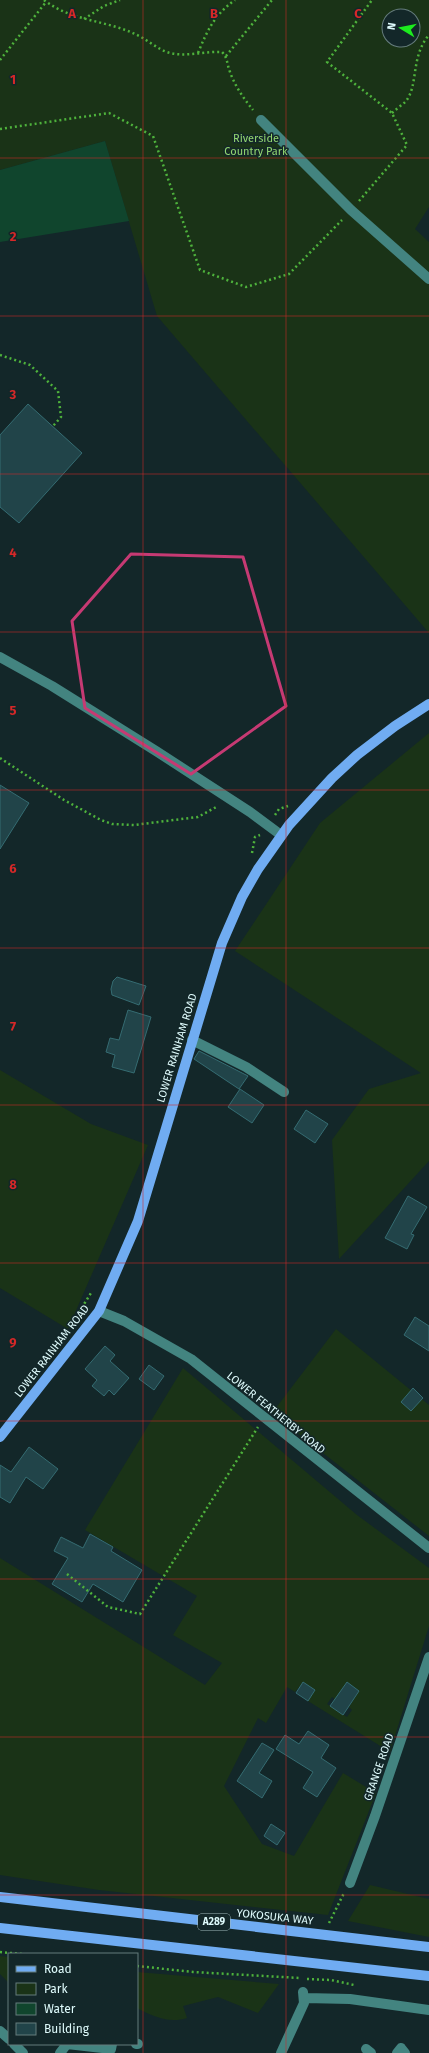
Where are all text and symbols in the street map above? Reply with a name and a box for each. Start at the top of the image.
text: A [67,6,76,21]
text: B [210,6,218,21]
text: C [354,6,362,21]
north arrow [381,8,421,48]
text: N [385,22,399,31]
text: 1 [10,72,16,87]
park label: Riverside Country Park [224,132,288,158]
text: 2 [10,229,17,244]
text: 3 [9,387,17,402]
text: 4 [9,545,17,560]
text: 5 [10,703,17,718]
text: 6 [9,861,17,876]
street label: LOWER RAINHAM ROAD [154,992,200,1104]
text: 7 [10,1019,16,1034]
text: 8 [9,1177,17,1192]
street label: LOWER RAINHAM ROAD [12,1302,92,1400]
text: 9 [9,1335,17,1350]
street label: LOWER FEATHERBY ROAD [224,1369,328,1457]
street label: GRANGE ROAD [361,1732,397,1802]
street label: YOKOSUKA WAY [236,1907,314,1927]
road number: A289 [198,1914,230,1930]
legend [8,1953,138,2045]
text: Road [44,1962,72,1976]
text: Park [44,1982,68,1996]
text: Water [44,2002,76,2016]
text: Building [44,2022,90,2036]

